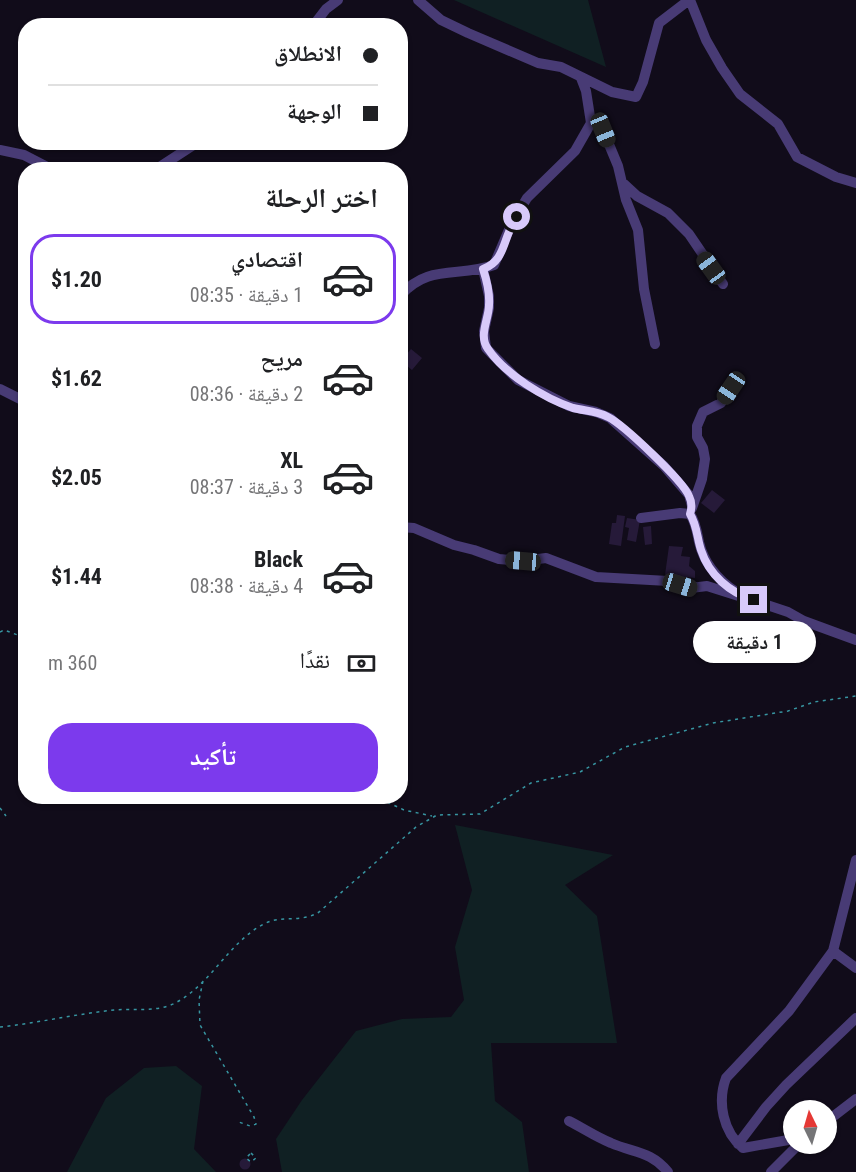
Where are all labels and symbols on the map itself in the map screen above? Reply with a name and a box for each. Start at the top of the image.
car [588,110,618,150]
route start [503,203,530,230]
car [693,248,729,288]
car [713,368,749,408]
car [504,550,542,572]
car [660,571,700,599]
route end [740,586,767,613]
callout: 1 دقيقة [692,621,816,663]
north arrow [783,1100,837,1154]

